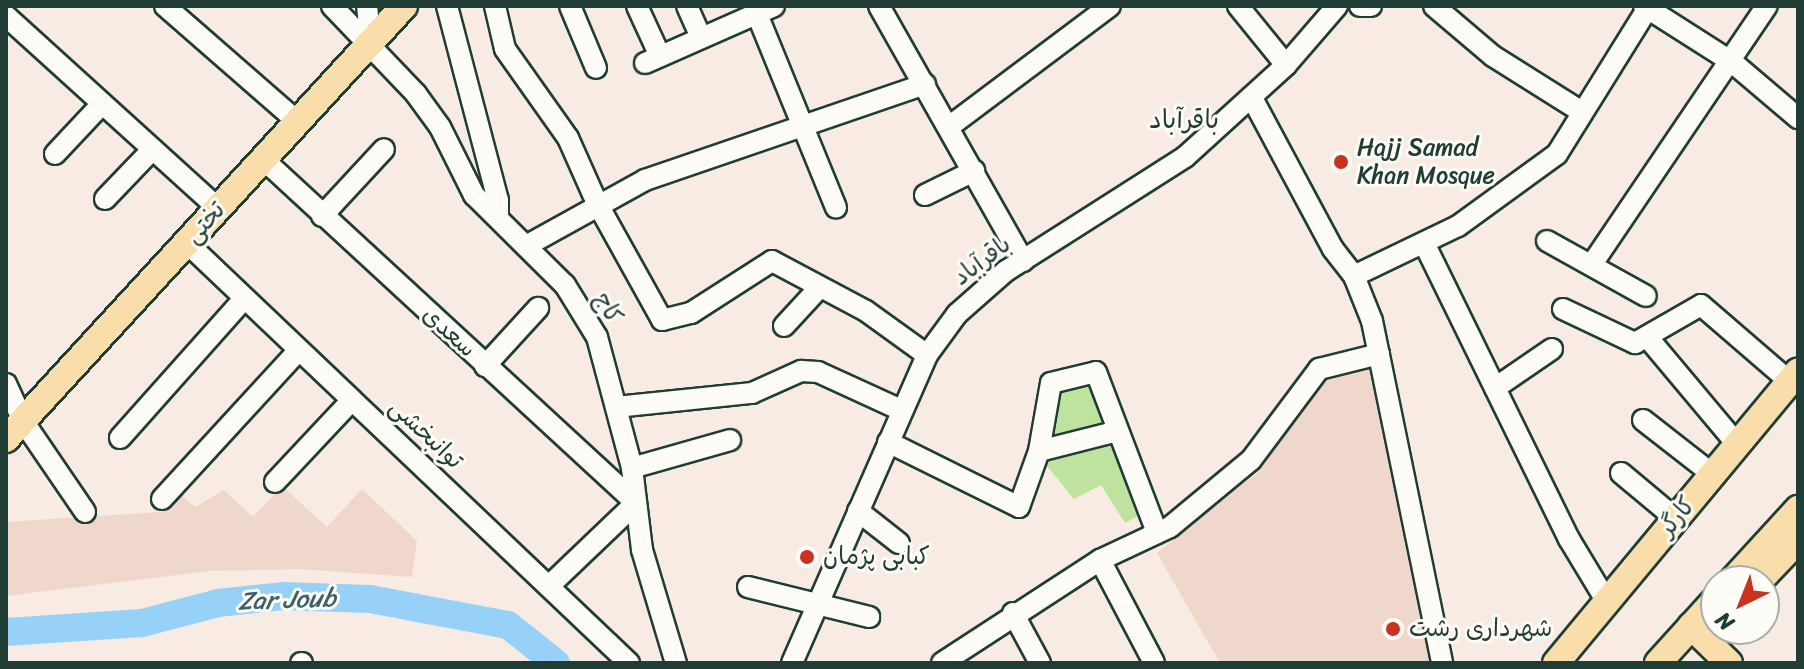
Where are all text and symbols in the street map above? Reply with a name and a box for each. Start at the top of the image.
district label: باقرآباد [1149,104,1219,136]
place label: Hajj Samad Khan Mosque [1357,134,1494,190]
marker: Hajj Samad Khan Mosque [1332,153,1350,171]
street label: تختی [179,196,231,250]
street label: باقرآباد [948,230,1016,292]
street label: کاج [588,287,628,329]
street label: سعدی [416,300,482,364]
street label: توانبخشی [383,393,469,475]
street label: کارگر [1652,491,1702,543]
place label: کبابی پژمان [823,543,930,571]
marker: کبابی پژمان [798,548,816,566]
north arrow [1700,565,1780,645]
water label: Zar Joub [237,583,337,617]
text: N [1706,602,1744,641]
place label: شهرداری رشت [1409,615,1552,643]
marker: شهرداری رشت [1384,620,1402,638]

